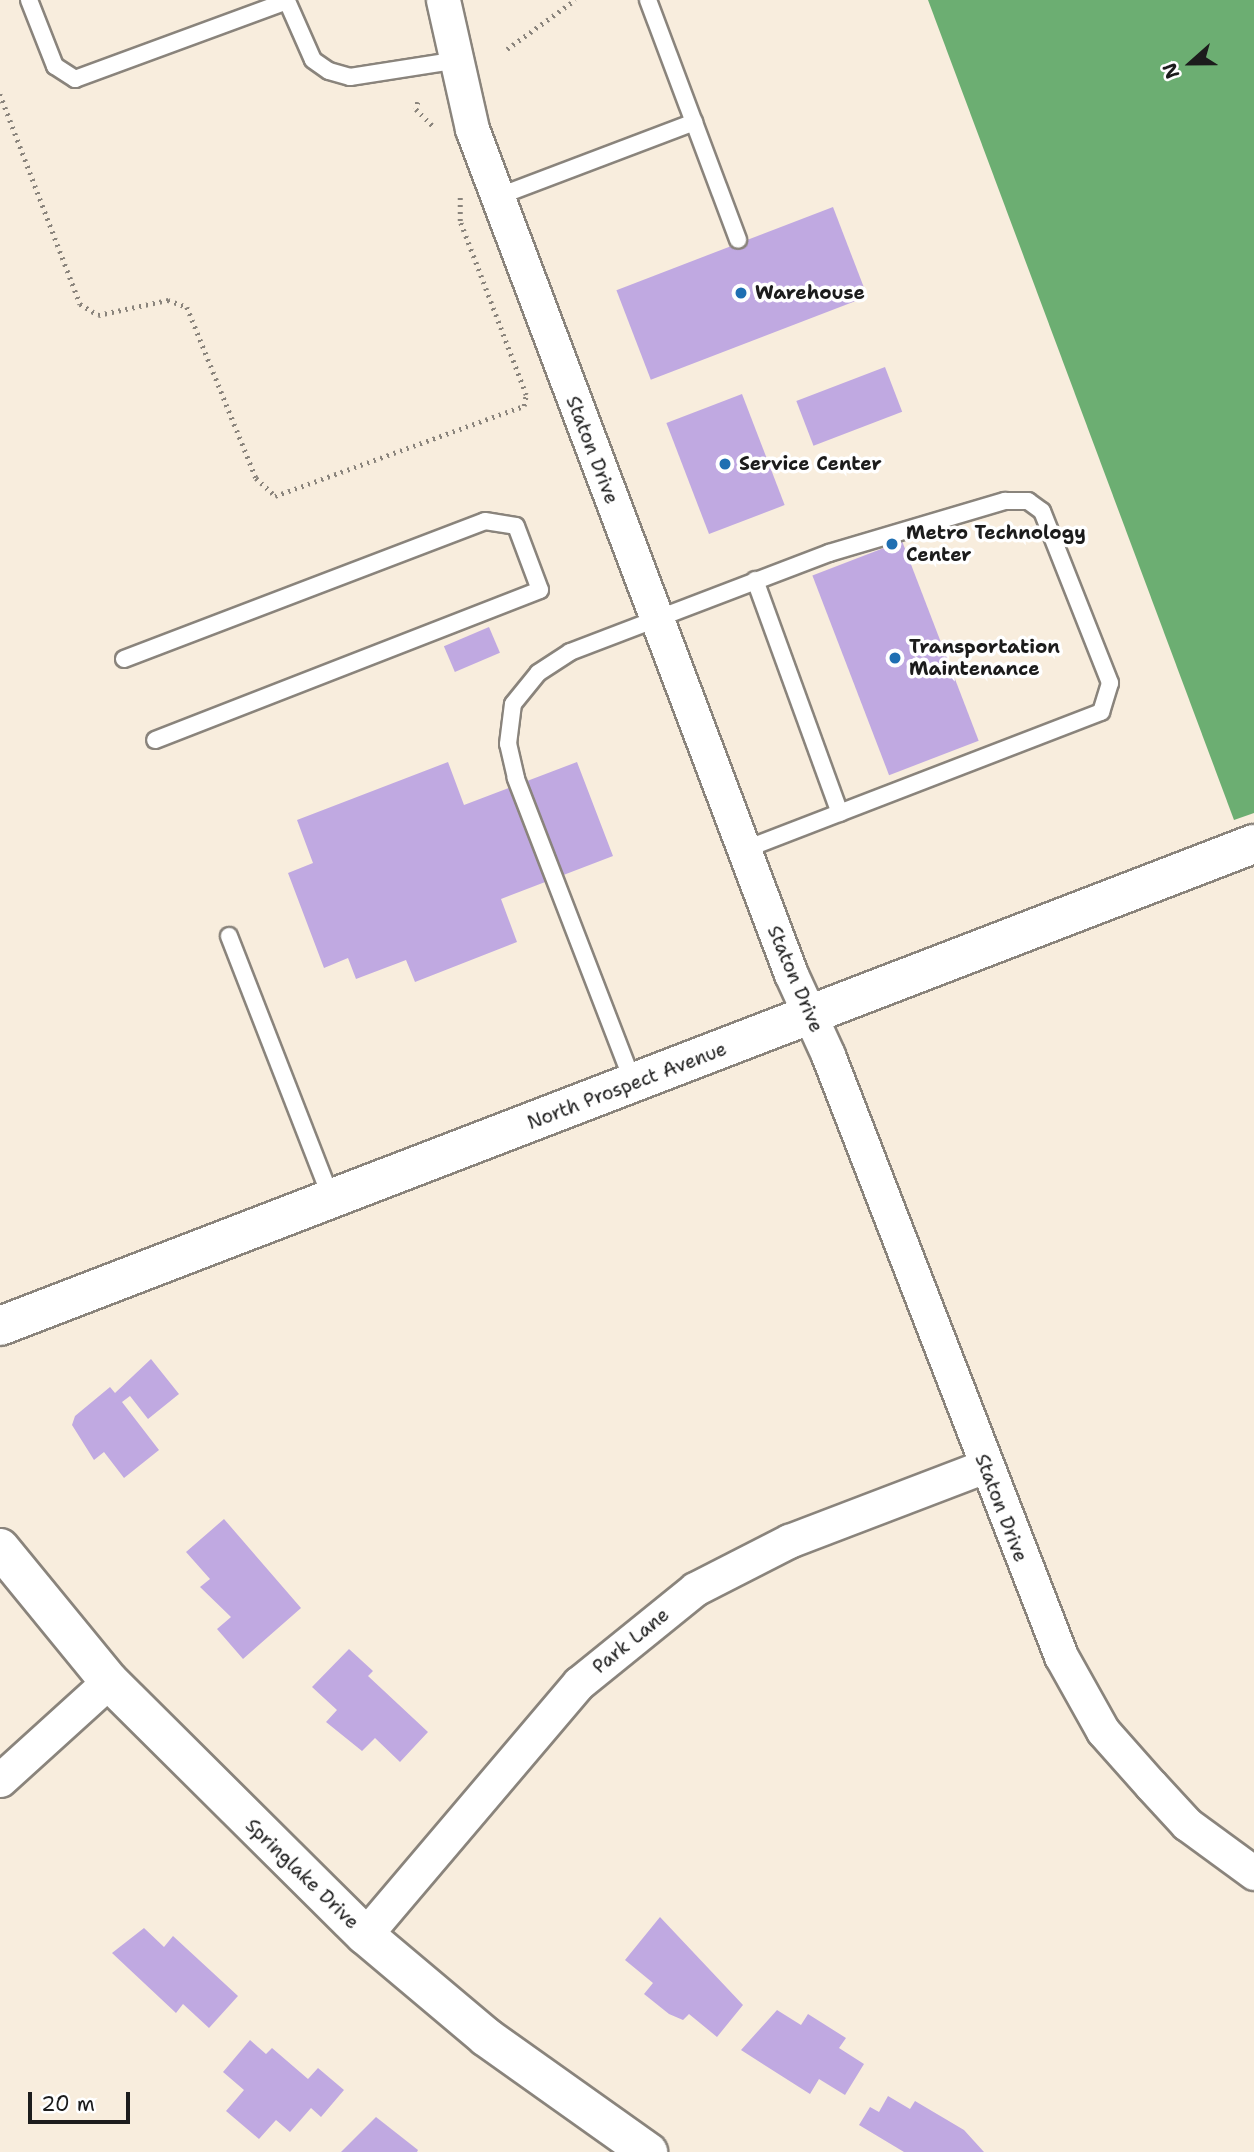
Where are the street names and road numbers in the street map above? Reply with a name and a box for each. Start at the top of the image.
street label: Staton Drive [561,393,623,507]
street label: Staton Drive [762,922,828,1036]
street label: North Prospect Avenue [524,1037,730,1135]
street label: Staton Drive [970,1451,1032,1565]
street label: Park Lane [588,1603,674,1679]
street label: Springlake Drive [241,1814,363,1934]

